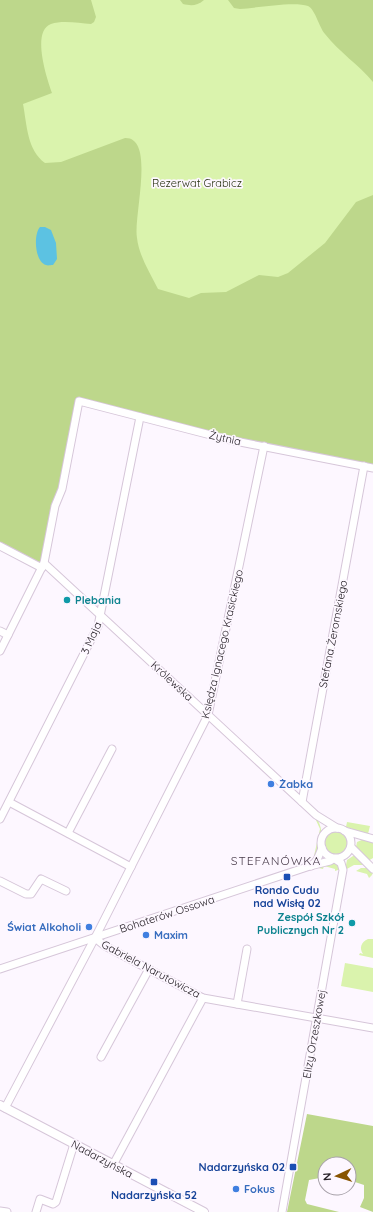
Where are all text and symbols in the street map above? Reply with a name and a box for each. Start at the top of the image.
park label: Rezerwat Grabicz [152,176,242,190]
street label: Żytnia [208,428,242,448]
street label: Księdza Ignacego Krasickiego [198,568,246,720]
street label: Stefana Żeromskiego [316,579,350,689]
place label: Plebania [75,593,121,607]
marker: Plebania [62,595,72,605]
street label: 3 Maja [78,620,104,656]
street label: Królewska [148,658,196,704]
place label: Żabka [279,777,313,791]
marker: Żabka [266,779,276,789]
district label: STEFANÓWKA [231,853,321,868]
marker: Rondo Cudu nad Wisłą 02 [282,872,292,882]
place label: Rondo Cudu nad Wisłą 02 [253,883,321,910]
street label: Bohaterów Ossowa [118,892,216,936]
place label: Zespół Szkół Publicznych Nr 2 [257,910,345,937]
marker: Zespół Szkół Publicznych Nr 2 [347,918,357,928]
place label: Świat Alkoholi [7,920,81,934]
marker: Świat Alkoholi [84,922,94,932]
place label: Maxim [154,928,188,942]
marker: Maxim [141,930,151,940]
street label: Gabriela Narutowicza [99,937,203,1001]
street label: Elizy Orzeszkowej [299,989,329,1079]
street label: Nadarzyńska [69,1137,135,1181]
north arrow [317,1156,357,1196]
place label: Nadarzyńska 02 [199,1160,285,1174]
marker: Nadarzyńska 02 [288,1162,298,1172]
text: N [320,1172,334,1181]
marker: Nadarzyńska 52 [149,1177,159,1187]
place label: Fokus [244,1182,275,1196]
marker: Fokus [231,1184,241,1194]
place label: Nadarzyńska 52 [111,1188,197,1202]

